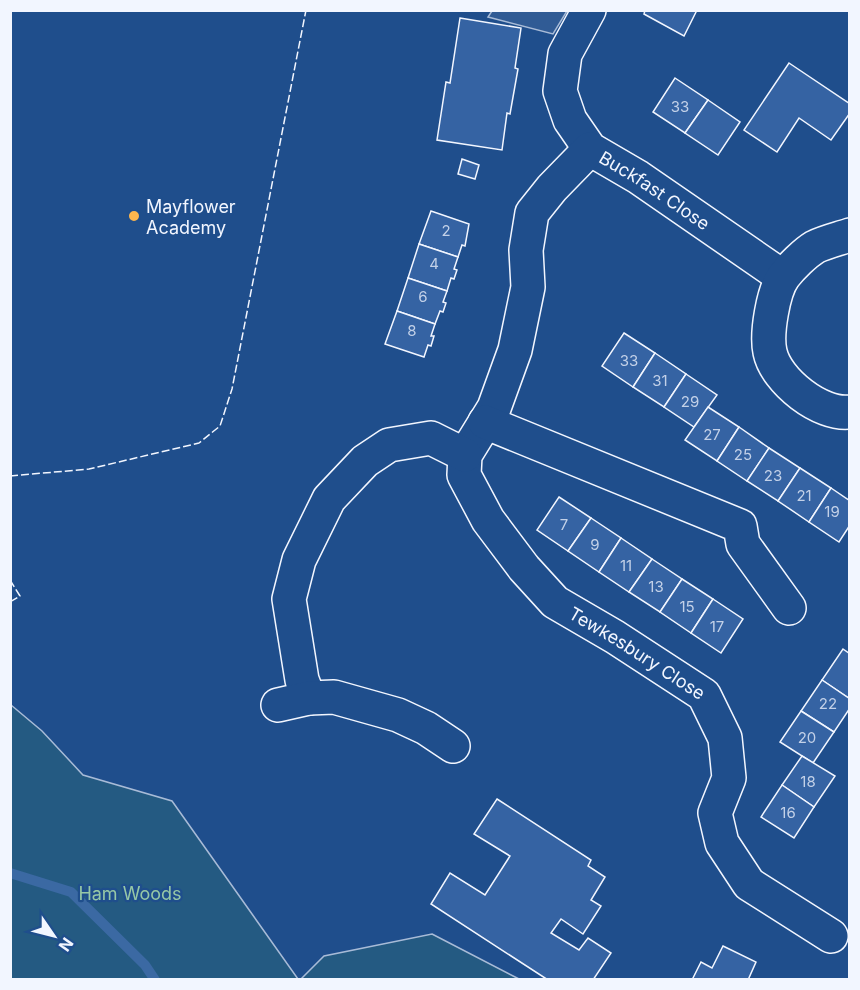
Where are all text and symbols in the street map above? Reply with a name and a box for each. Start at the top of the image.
house number: 33 [671,97,689,116]
street label: Buckfast Close [596,146,714,234]
place label: Mayflower Academy [146,196,236,238]
marker: Mayflower Academy [127,209,141,223]
house number: 2 [441,221,451,240]
house number: 4 [429,254,439,273]
house number: 6 [418,287,428,306]
house number: 8 [407,321,417,340]
house number: 33 [620,351,638,370]
house number: 31 [652,371,668,390]
house number: 29 [681,392,699,411]
house number: 27 [703,425,721,444]
house number: 25 [734,445,752,464]
house number: 23 [764,466,782,485]
house number: 21 [796,486,812,505]
house number: 19 [824,502,840,521]
house number: 7 [560,515,568,534]
house number: 9 [590,535,600,554]
house number: 11 [620,556,632,575]
house number: 13 [648,577,664,596]
house number: 15 [679,597,695,616]
street label: Tewkesbury Close [565,602,709,704]
house number: 17 [710,617,724,636]
house number: 22 [819,694,837,713]
house number: 20 [798,728,816,747]
house number: 18 [800,772,816,791]
house number: 16 [780,803,796,822]
park label: Ham Woods [78,883,182,904]
north arrow [24,906,84,966]
text: N [55,934,78,955]

